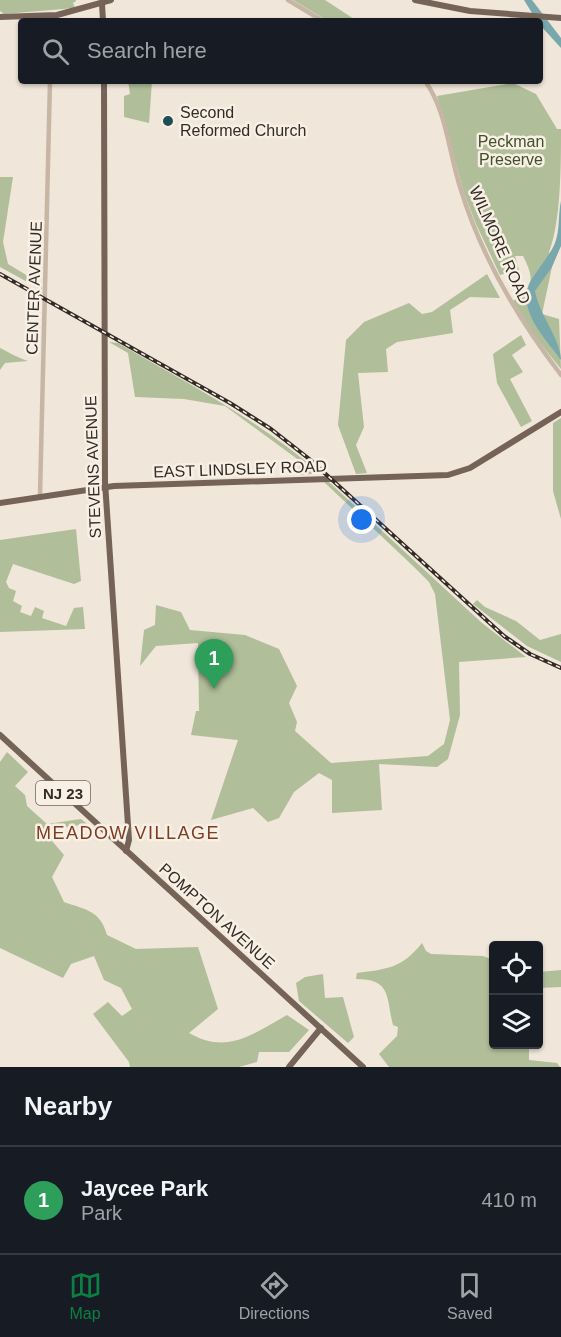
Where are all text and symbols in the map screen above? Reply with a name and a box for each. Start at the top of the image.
search box [18,18,543,84]
icon: search [39,35,72,68]
text: Search here [87,38,207,63]
place label: Second Reformed Church [180,104,306,139]
marker: Second Reformed Church [161,114,175,128]
park label: Peckman Preserve [478,133,544,168]
street label: WILMORE ROAD [466,183,534,307]
street label: CENTER AVENUE [23,221,45,355]
street label: STEVENS AVENUE [82,395,104,539]
street label: EAST LINDSLEY ROAD [153,457,327,481]
your location [347,505,376,534]
pin: 1 [194,640,234,689]
road number: NJ 23 [36,781,90,805]
district label: MEADOW VILLAGE [36,823,220,843]
street label: POMPTON AVENUE [156,860,278,972]
map controls [489,941,543,1049]
button: locate [489,941,543,995]
button: layers [489,995,543,1049]
text: Nearby [24,1091,112,1121]
text: Jaycee Park [81,1176,208,1201]
text: 1 [38,1189,49,1211]
text: 410 m [481,1189,537,1211]
text: Park [81,1202,122,1224]
tab: Map [69,1269,102,1323]
tab: Directions [239,1269,310,1323]
tab: Saved [447,1269,492,1323]

